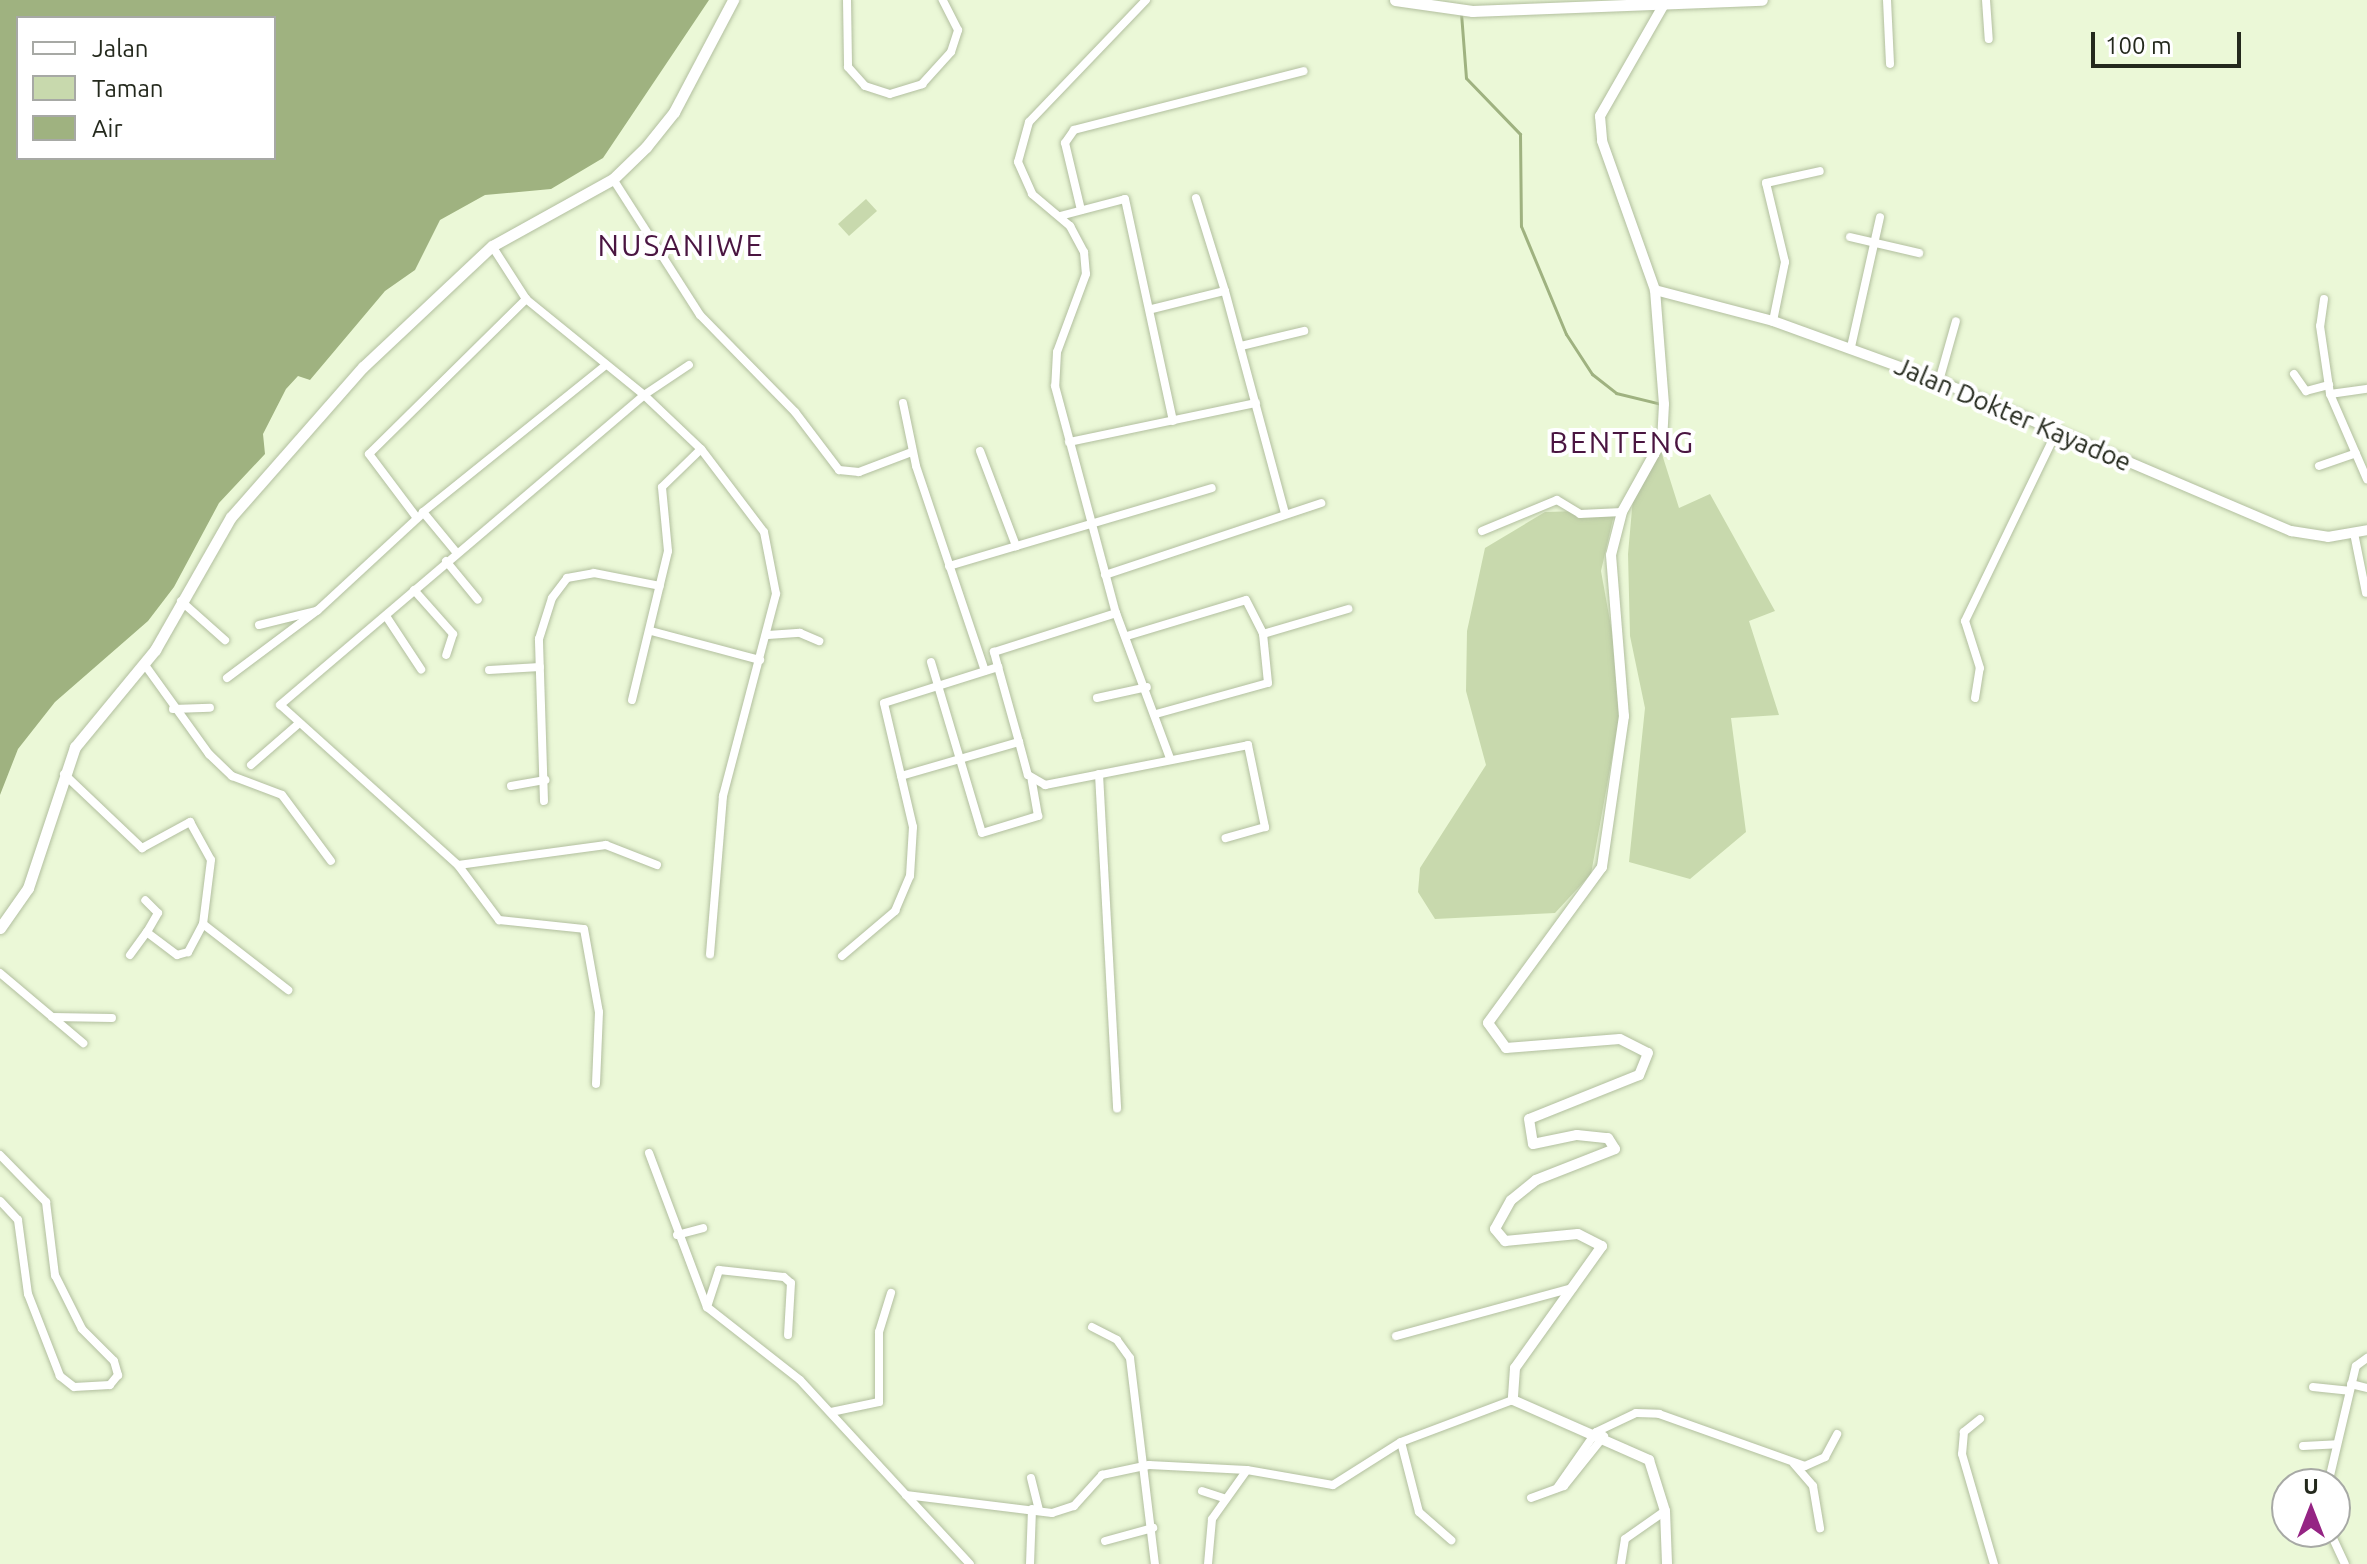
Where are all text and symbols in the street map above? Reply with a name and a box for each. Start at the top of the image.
legend [16,16,276,160]
scale bar [2095,16,2245,66]
text: 100 m [2105,32,2172,59]
text: Jalan [92,35,149,62]
text: Taman [92,75,164,102]
text: Air [92,115,123,142]
district label: NUSANIWE [598,227,764,263]
street label: Jalan Dokter Kayadoe [1890,350,2136,478]
district label: BENTENG [1549,424,1695,460]
north arrow [2271,1468,2351,1548]
text: U [2303,1473,2319,1498]

